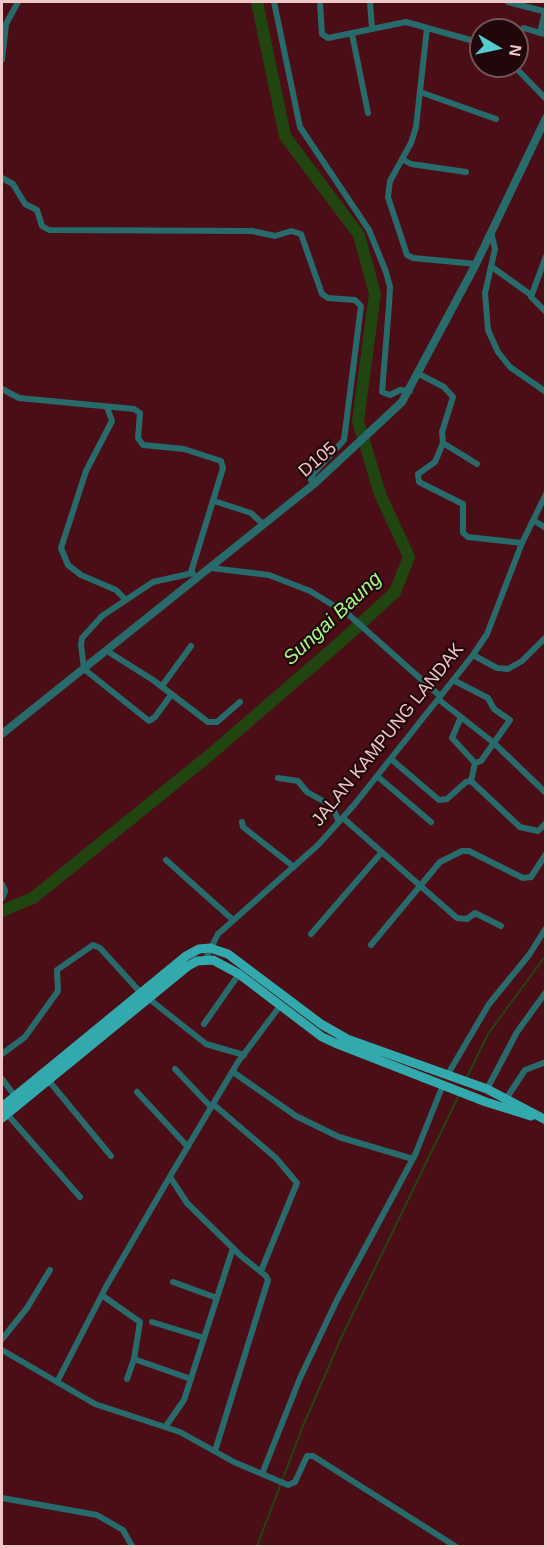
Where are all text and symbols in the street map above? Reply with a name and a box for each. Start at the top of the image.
north arrow [469,18,529,78]
text: N [506,44,525,58]
street label: D105 [295,438,341,482]
water label: Sungai Baung [279,567,387,671]
street label: JALAN KAMPUNG LANDAK [308,639,468,831]

